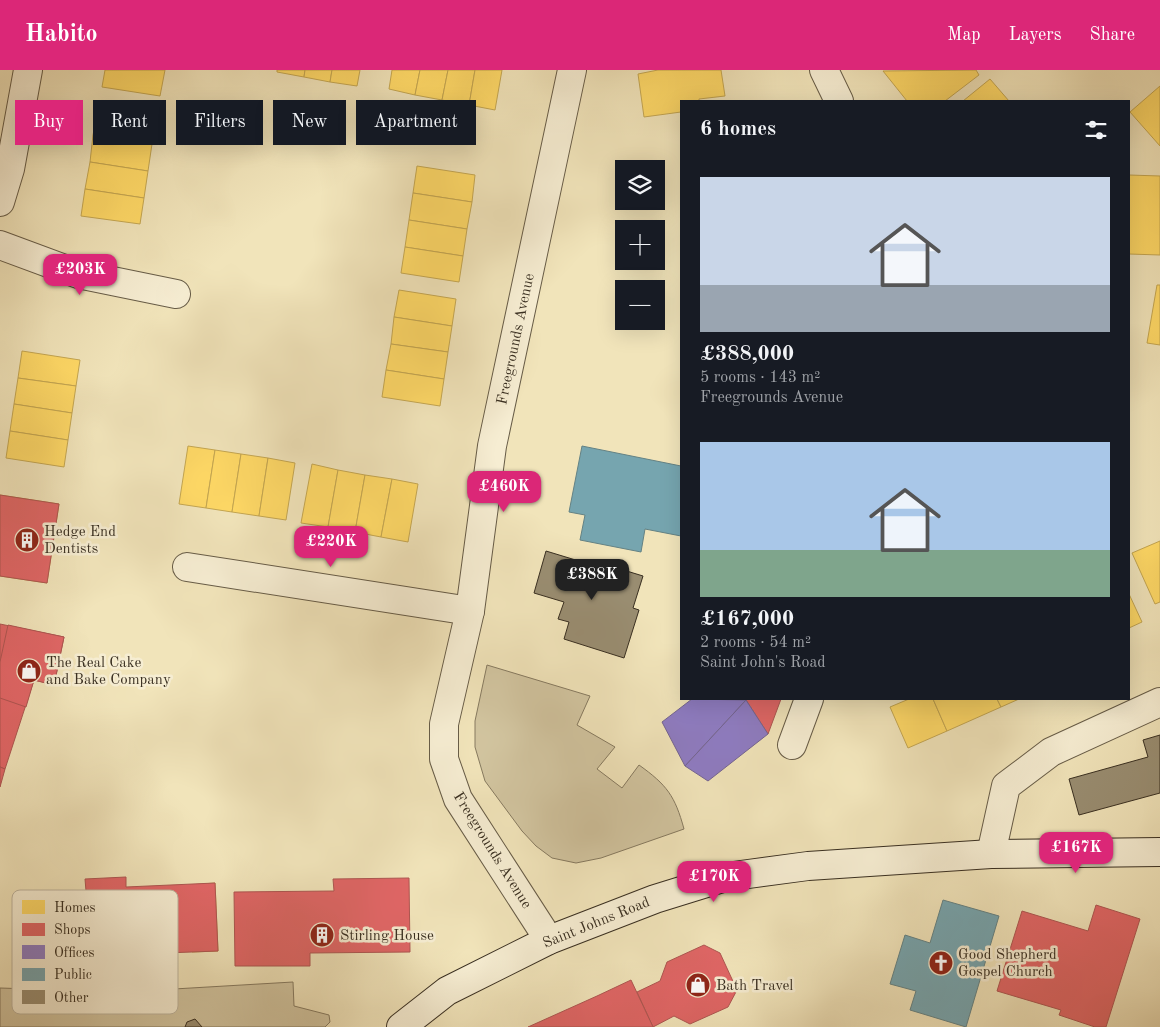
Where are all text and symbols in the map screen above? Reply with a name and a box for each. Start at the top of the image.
text: Habito [25,23,98,47]
text: Map [947,26,981,44]
text: Layers [1009,26,1061,44]
text: Share [1089,26,1135,44]
chip: Buy [15,100,83,145]
chip: Rent [93,100,166,145]
chip: Filters [176,100,263,145]
chip: New [273,100,346,145]
chip: Apartment [356,100,476,145]
icon: filters [1082,116,1110,144]
text: 6 homes [700,119,776,140]
map controls [615,160,665,330]
button: layers [615,160,665,210]
icon: home [860,210,950,300]
button: + [615,220,665,270]
pin: £203K [45,254,115,296]
text: £203K [54,262,106,278]
street label: Freegrounds Avenue [495,272,538,406]
button: − [615,280,665,330]
text: £388,000 [700,344,794,365]
text: 5 rooms · 143 m² [700,370,820,386]
text: Freegrounds Avenue [700,390,843,406]
pin: £460K [469,470,539,513]
icon: home [860,475,950,565]
text: £460K [478,479,530,495]
place label: Hedge End Dentists [44,525,116,557]
pin: £220K [296,526,366,568]
building icon: Hedge End Dentists [14,527,40,553]
text: £220K [305,534,357,550]
pin: £388K [557,558,627,601]
text: £388K [566,567,618,583]
text: £167,000 [700,609,794,630]
text: 2 rooms · 54 m² [700,635,811,651]
text: Saint John's Road [700,655,826,671]
place label: The Real Cake and Bake Company [46,656,171,688]
shop icon: The Real Cake and Bake Company [16,658,42,684]
street label: Freegrounds Avenue [450,790,534,912]
pin: £167K [1041,832,1111,874]
text: £167K [1050,840,1102,856]
pin: £170K [679,860,749,903]
text: £170K [688,869,740,885]
legend [12,890,178,1014]
street label: Saint Johns Road [541,895,652,952]
text: Homes [54,901,96,915]
building icon: Stirling House [309,922,335,948]
text: Shops [54,923,91,937]
place label: Stirling House [340,929,434,944]
text: Offices [54,946,94,960]
place label: Good Shepherd Gospel Church [958,948,1057,980]
church icon: Good Shepherd Gospel Church [928,950,954,976]
text: Public [54,968,92,982]
shop icon: Bath Travel [685,972,711,998]
place label: Bath Travel [716,979,793,994]
text: Other [54,991,89,1005]

